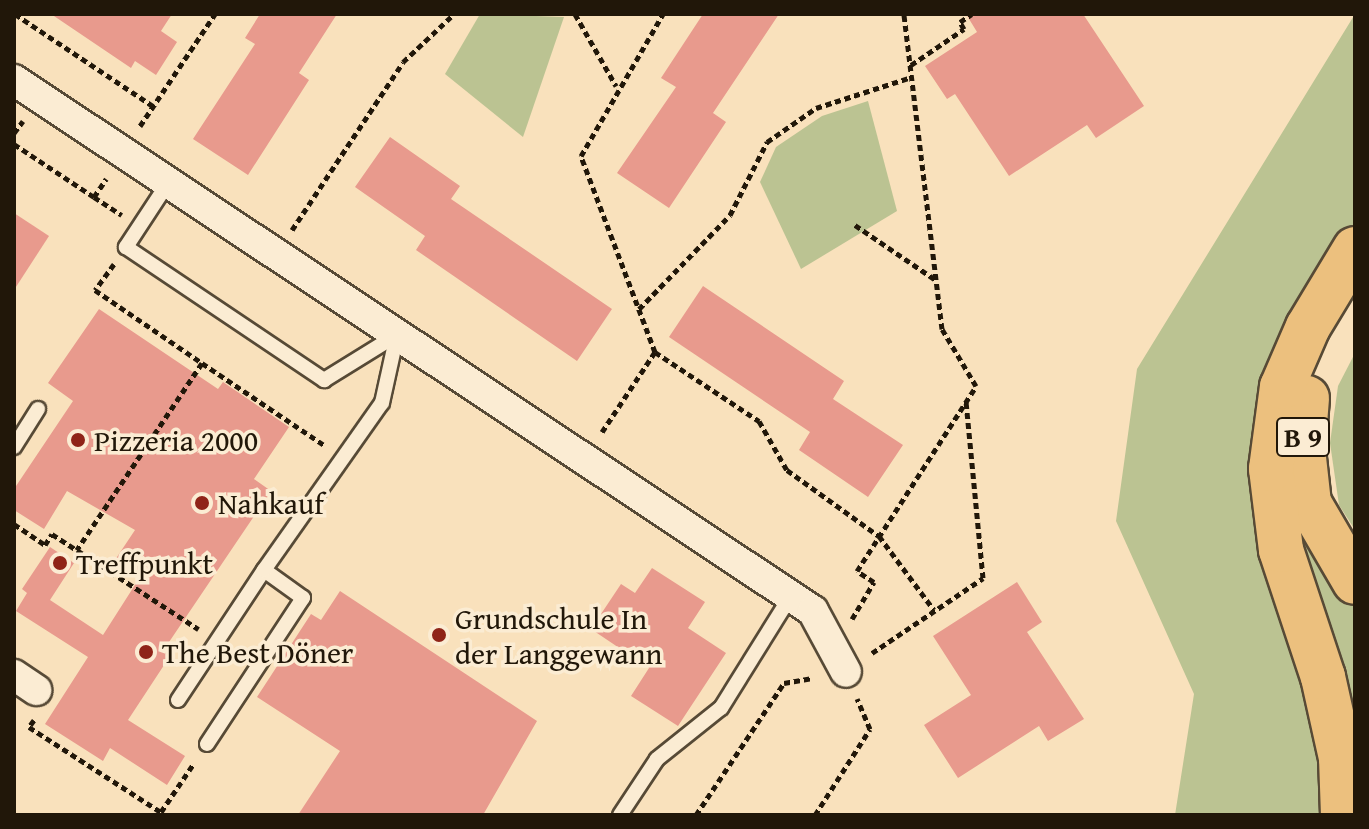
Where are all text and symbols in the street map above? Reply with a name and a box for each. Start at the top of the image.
road number: B 9 [1275,413,1331,461]
place label: Pizzeria 2000 [94,422,258,458]
marker: Pizzeria 2000 [69,431,87,449]
place label: Nahkauf [218,485,324,521]
marker: Nahkauf [193,494,211,512]
place label: Treffpunkt [76,545,213,581]
marker: Treffpunkt [51,554,69,572]
place label: Grundschule In der Langgewann [455,600,662,670]
marker: Grundschule In der Langgewann [430,626,448,644]
place label: The Best Döner [162,634,353,670]
marker: The Best Döner [137,643,155,661]

